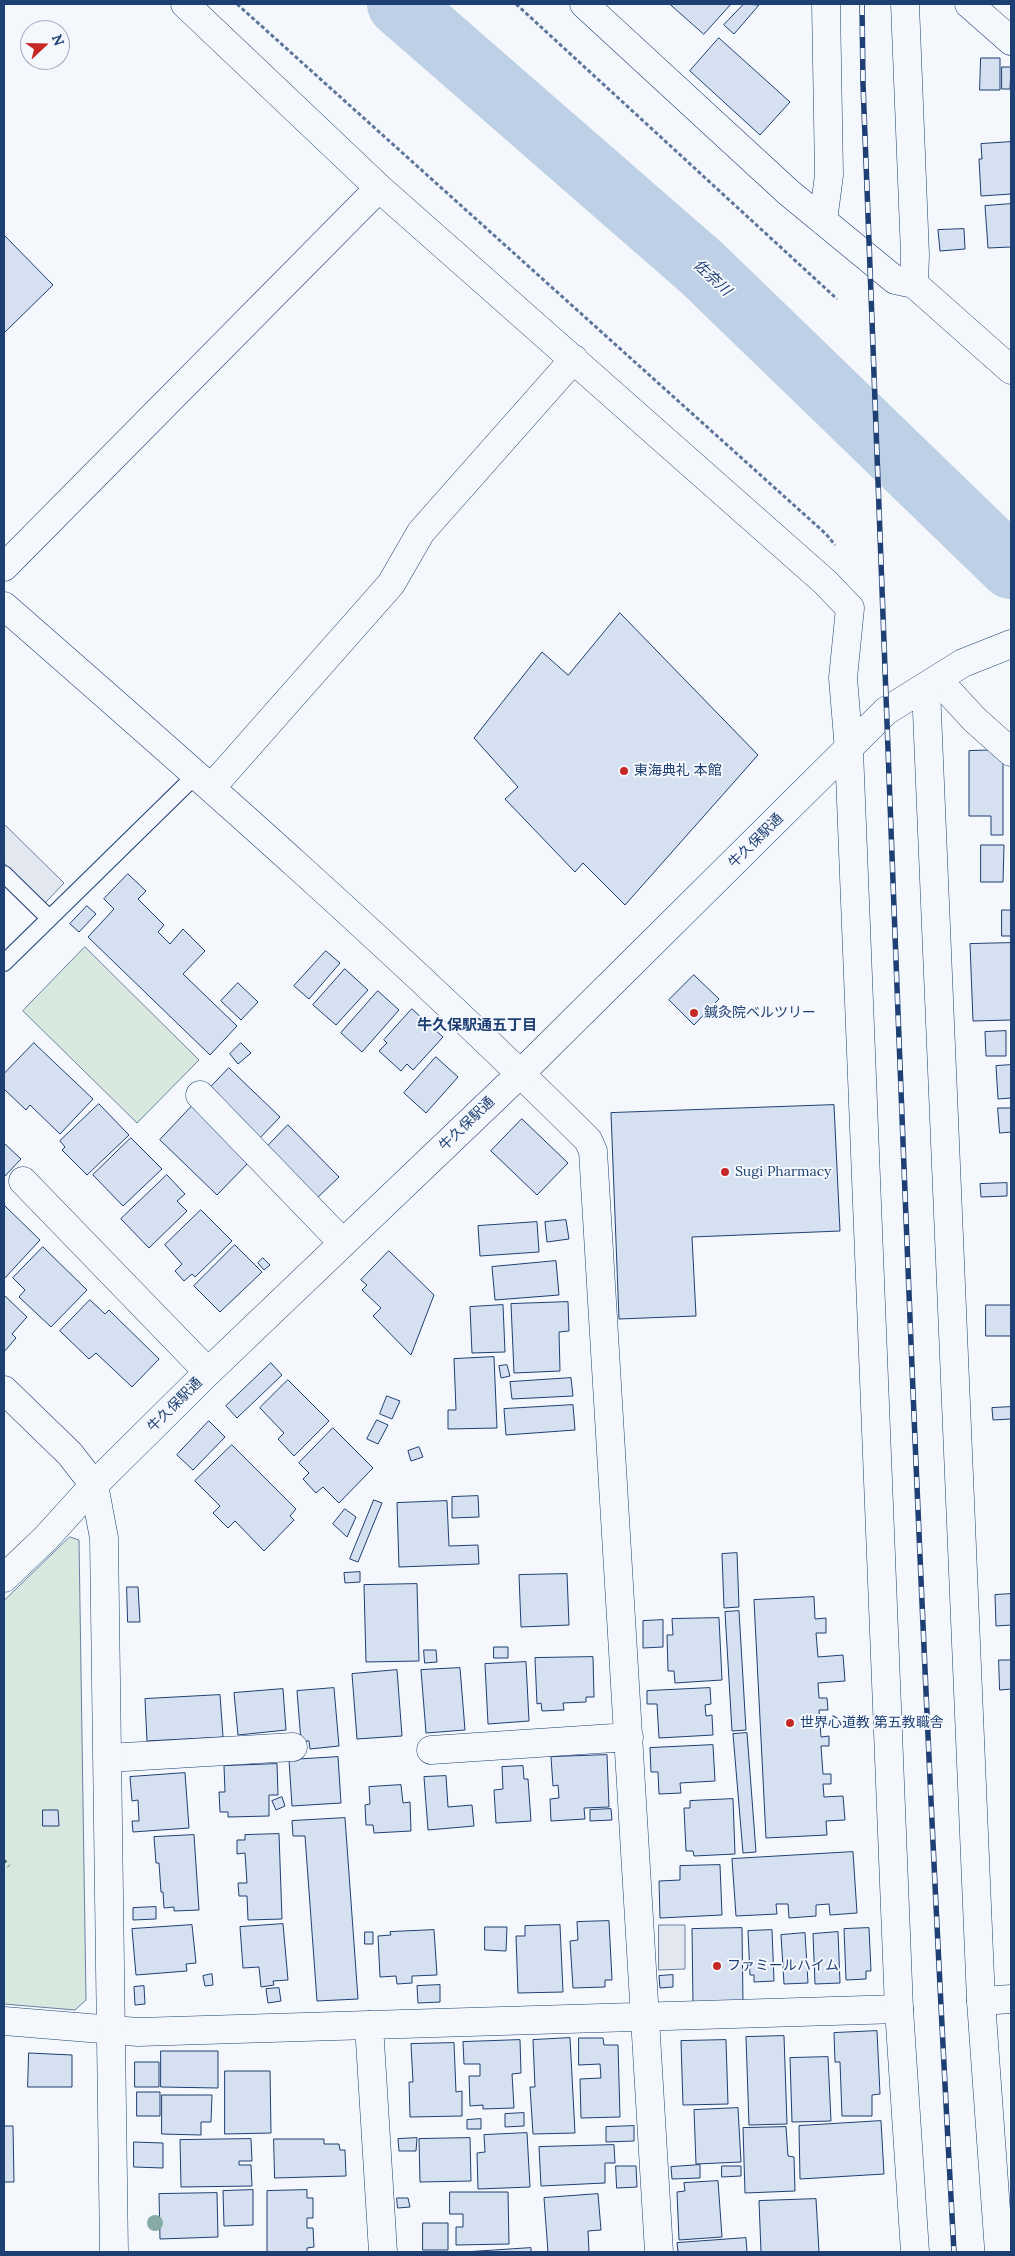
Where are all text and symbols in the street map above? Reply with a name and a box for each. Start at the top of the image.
north arrow [20,20,70,70]
text: N [48,32,68,48]
water label: 佐奈川 [689,256,735,300]
place label: 東海典礼 本館 [634,763,722,779]
marker: 東海典礼 本館 [618,765,630,777]
street label: 牛久保駅通 [725,810,787,872]
place label: 鍼灸院ベルツリー [704,1005,816,1021]
marker: 鍼灸院ベルツリー [688,1007,700,1019]
district label: 牛久保駅通五丁目 [417,1017,537,1035]
street label: 牛久保駅通 [436,1094,498,1154]
place label: Sugi Pharmacy [735,1164,831,1180]
marker: Sugi Pharmacy [719,1166,731,1178]
street label: 牛久保駅通 [144,1374,206,1436]
place label: 世界心道教 第五教職舎 [800,1715,944,1731]
marker: 世界心道教 第五教職舎 [784,1717,796,1729]
place label: ファミールハイム [727,1958,839,1974]
marker: ファミールハイム [711,1960,723,1972]

